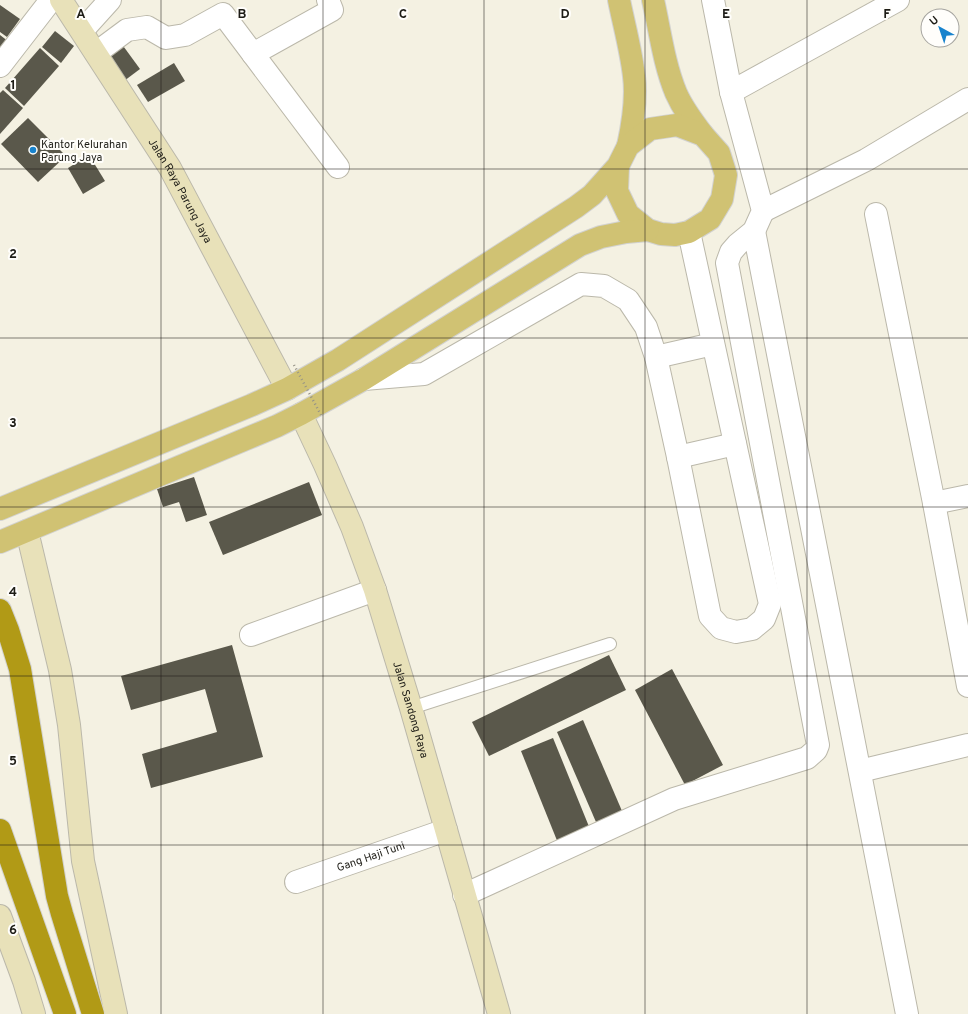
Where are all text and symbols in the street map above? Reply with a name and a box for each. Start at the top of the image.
text: A [76,7,86,23]
text: B [238,7,247,23]
text: C [399,7,407,23]
text: D [560,7,570,23]
text: E [722,7,730,23]
text: F [883,7,891,23]
north arrow [920,8,960,48]
text: U [927,13,942,29]
text: 1 [10,78,16,94]
street label: Jalan Raya Parung Jaya [145,136,215,246]
place label: Kantor Kelurahan Parung Jaya [41,138,127,165]
marker: Kantor Kelurahan Parung Jaya [28,145,38,155]
text: 2 [9,247,17,263]
text: 3 [9,416,17,432]
text: 4 [9,585,17,601]
street label: Jalan Sandong Raya [389,660,431,760]
text: 5 [9,754,17,770]
street label: Gang Haji Tuni [335,839,407,875]
text: 6 [9,923,17,939]

